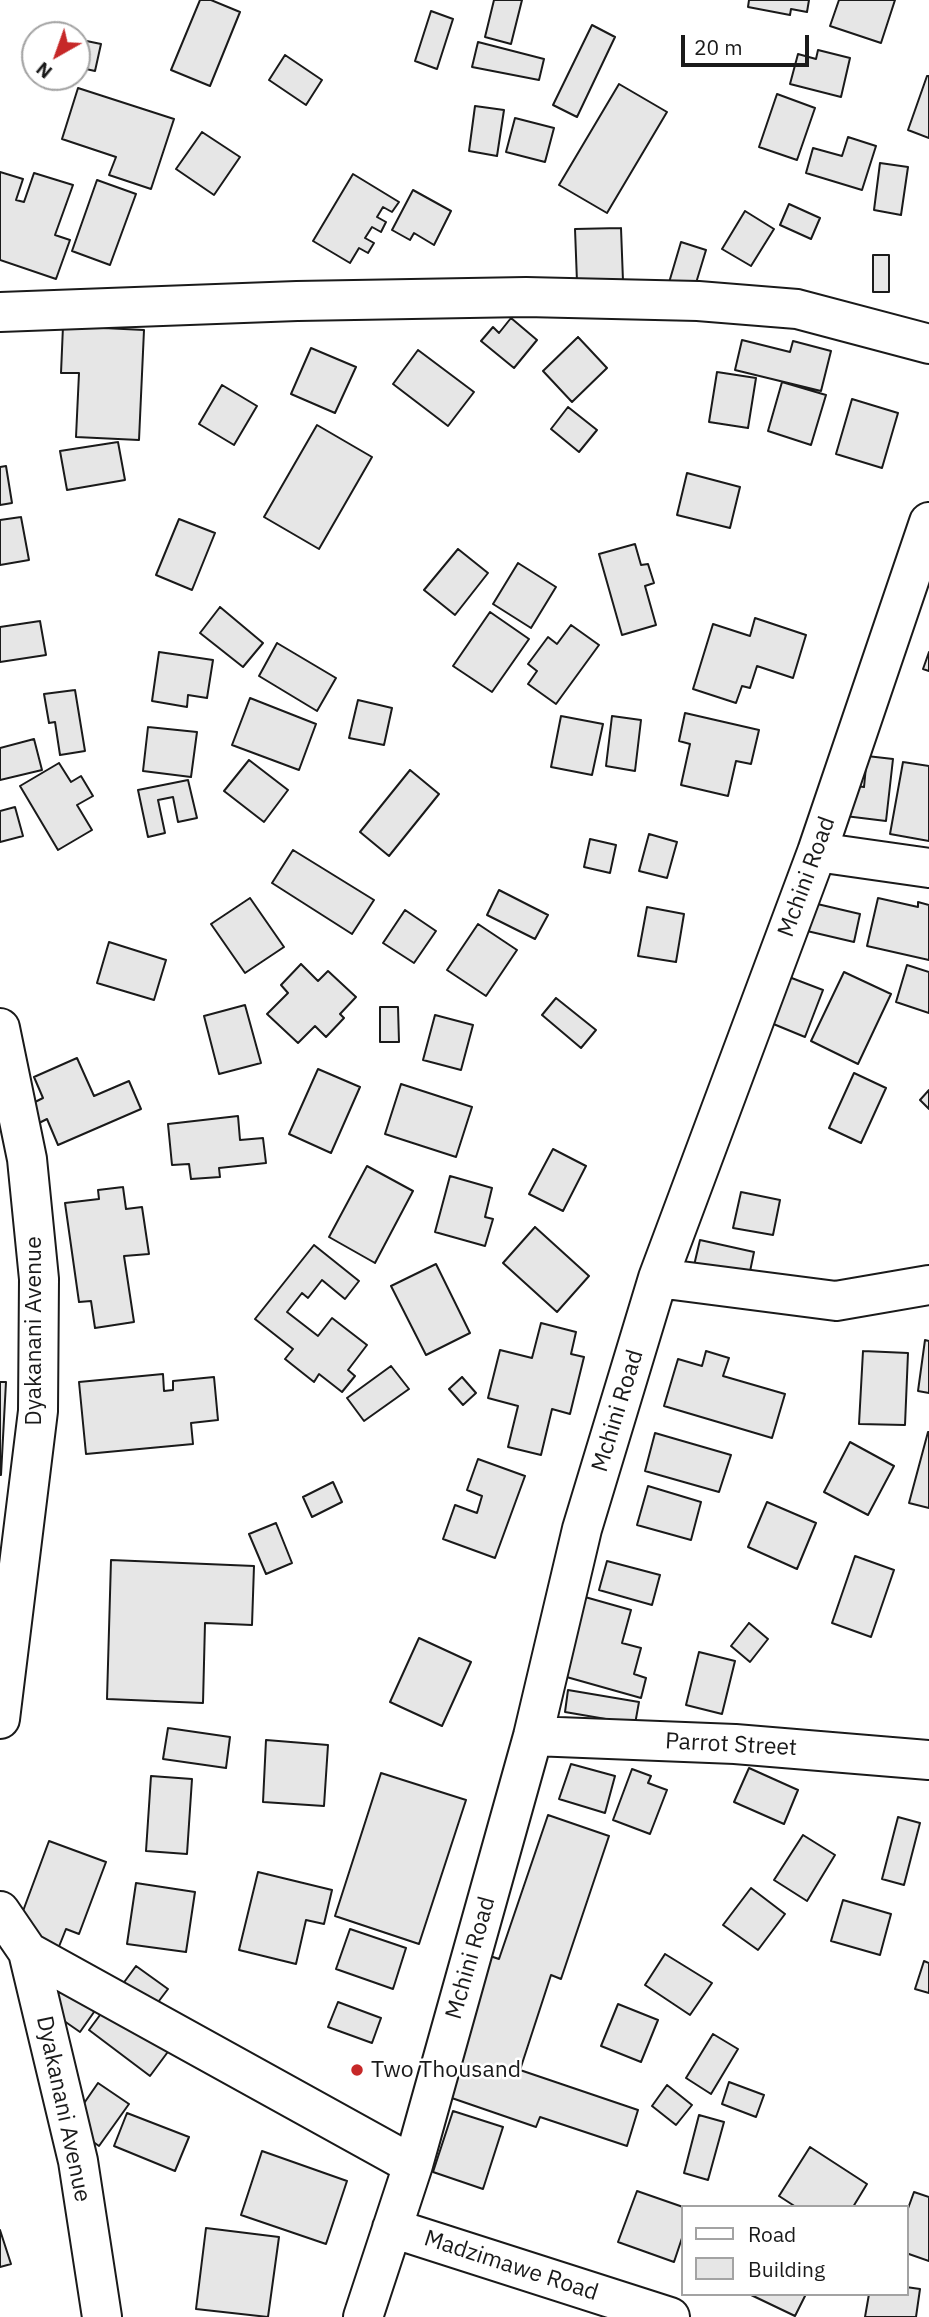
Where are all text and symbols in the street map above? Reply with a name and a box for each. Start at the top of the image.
north arrow [21,21,91,91]
scale bar [684,21,812,65]
text: 20 m [694,33,743,61]
text: N [31,57,57,84]
street label: Mchini Road [772,813,842,941]
street label: Dyakanani Avenue [20,1236,48,1426]
street label: Mchini Road [586,1347,650,1475]
street label: Parrot Street [664,1728,798,1762]
street label: Mchini Road [440,1894,502,2022]
street label: Dyakanani Avenue [30,2013,96,2205]
place label: Two Thousand [371,2056,521,2084]
marker: Two Thousand [349,2062,365,2078]
legend [680,2205,908,2296]
text: Road [748,2220,796,2248]
street label: Madzimawe Road [420,2225,602,2307]
text: Building [748,2255,825,2283]

